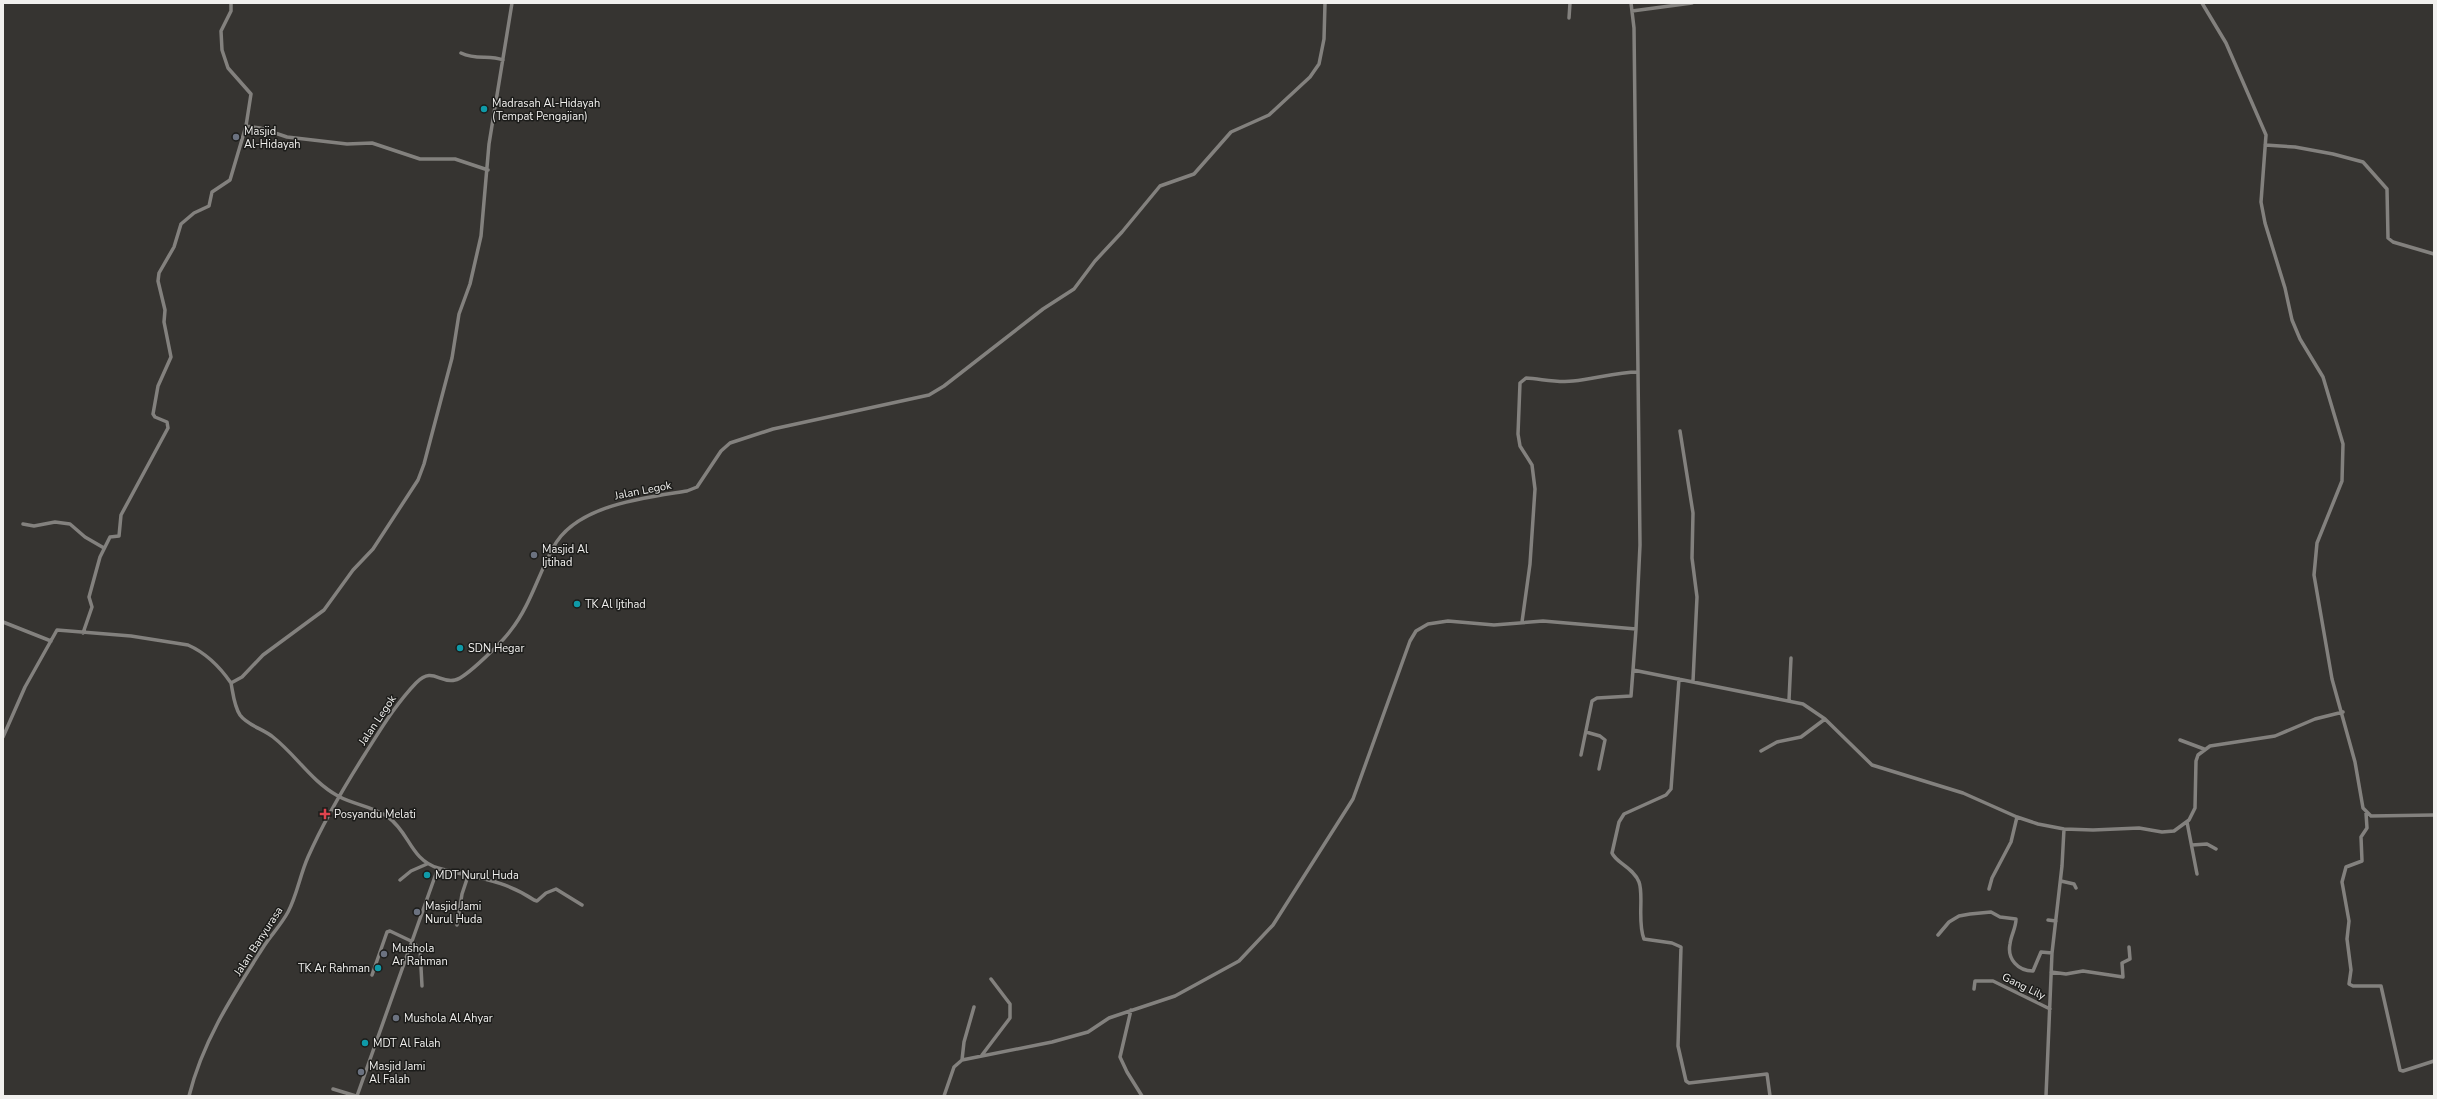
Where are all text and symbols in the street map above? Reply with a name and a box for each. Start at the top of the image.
place label: Madrasah Al-Hidayah (Tempat Pengajian) [492,96,600,124]
marker: Madrasah Al-Hidayah (Tempat Pengajian) [479,104,489,114]
place label: Masjid Al-Hidayah [244,124,301,152]
marker: Masjid Al-Hidayah [231,132,241,142]
street label: Jalan Legok [613,478,673,504]
place label: Masjid Al Ijtihad [542,542,589,570]
marker: Masjid Al Ijtihad [529,550,539,560]
place label: TK Al Ijtihad [585,597,646,612]
marker: TK Al Ijtihad [572,599,582,609]
place label: SDN Hegar [468,641,524,656]
marker: SDN Hegar [455,643,465,653]
street label: Jalan Legok [355,692,400,749]
place label: Posyandu Melati [334,807,416,822]
marker: Posyandu Melati [319,808,331,820]
place label: MDT Nurul Huda [435,868,519,883]
marker: MDT Nurul Huda [422,870,432,880]
place label: Masjid Jami Nurul Huda [425,899,482,927]
street label: Jalan Banyurasa [230,904,286,980]
marker: Masjid Jami Nurul Huda [412,907,422,917]
place label: Mushola Ar Rahman [392,941,448,969]
marker: Mushola Ar Rahman [379,949,389,959]
place label: TK Ar Rahman [298,961,370,976]
marker: TK Ar Rahman [373,963,383,973]
street label: Gang Lily [2000,969,2048,1004]
place label: Mushola Al Ahyar [404,1011,493,1026]
marker: Mushola Al Ahyar [391,1013,401,1023]
place label: MDT Al Falah [373,1036,441,1051]
marker: MDT Al Falah [360,1038,370,1048]
place label: Masjid Jami Al Falah [369,1059,425,1087]
marker: Masjid Jami Al Falah [356,1067,366,1077]

